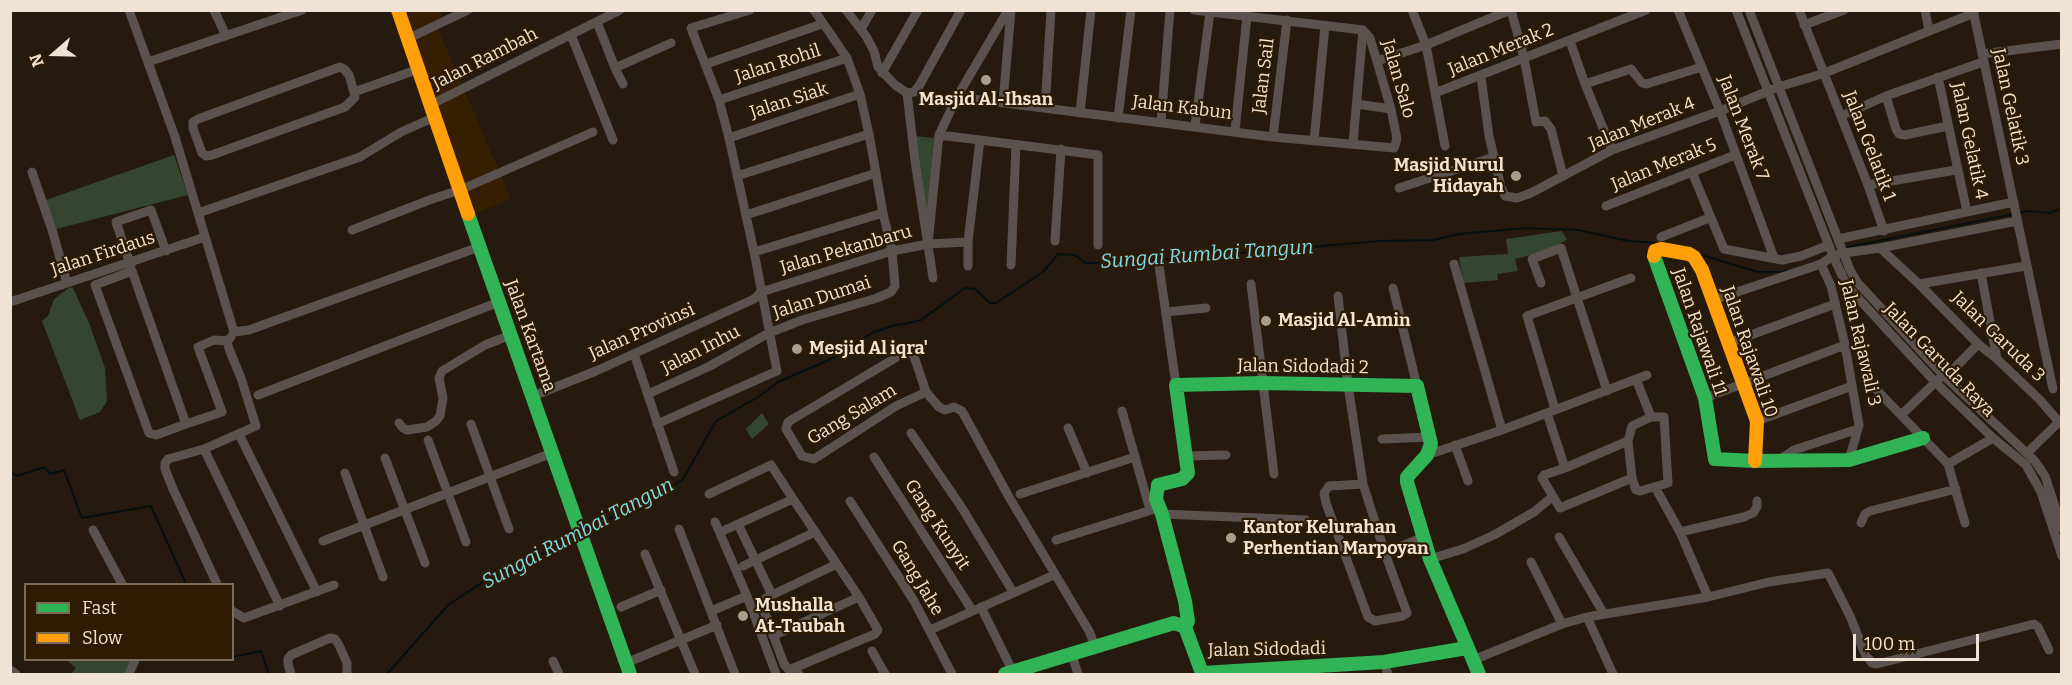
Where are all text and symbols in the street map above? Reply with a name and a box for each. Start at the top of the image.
street label: Jalan Merak 2 [1445,19,1557,81]
street label: Jalan Rambah [429,23,541,95]
north arrow [24,24,84,84]
street label: Jalan Sail [1249,37,1279,115]
street label: Jalan Salo [1376,37,1420,121]
street label: Jalan Rohil [732,40,824,88]
street label: Jalan Gelatik 3 [1987,47,2033,167]
text: N [26,51,48,69]
street label: Jalan Merak 7 [1713,72,1773,184]
marker: Masjid Al-Ihsan [979,73,993,87]
street label: Jalan Siak [747,78,831,124]
street label: Jalan Gelatik 4 [1946,80,1992,202]
street label: Jalan Gelatik 1 [1838,88,1900,204]
place label: Masjid Al-Ihsan [919,89,1053,111]
street label: Jalan Kabun [1131,91,1233,125]
street label: Jalan Merak 4 [1586,93,1698,155]
street label: Jalan Merak 5 [1608,134,1720,196]
place label: Masjid Nurul Hidayah [1394,155,1504,198]
marker: Masjid Nurul Hidayah [1509,169,1523,183]
street label: Jalan Pekanbaru [778,221,914,279]
street label: Jalan Firdaus [48,227,158,281]
water label: Sungai Rumbai Tangun [1100,236,1314,274]
street label: Jalan Rajawali 11 [1667,265,1731,399]
street label: Jalan Dumai [770,272,874,324]
street label: Jalan Kartama [500,277,560,395]
street label: Jalan Rajawali 3 [1835,278,1885,408]
street label: Jalan Rajawali 10 [1716,283,1782,421]
street label: Jalan Garuda 3 [1947,287,2049,387]
street label: Jalan Garuda Raya [1879,298,1999,422]
street label: Jalan Provinsi [586,299,698,365]
place label: Masjid Al-Amin [1278,310,1411,332]
marker: Masjid Al-Amin [1259,314,1273,328]
street label: Jalan Inhu [658,321,744,379]
place label: Mesjid Al iqra' [809,338,928,360]
marker: Mesjid Al iqra' [790,342,804,356]
street label: Jalan Sidodadi 2 [1237,355,1369,379]
street label: Gang Salam [804,380,900,450]
water label: Sungai Rumbai Tangun [478,473,678,595]
street label: Gang Kunyit [900,476,974,574]
place label: Kantor Kelurahan Perhentian Marpoyan [1243,517,1429,560]
marker: Kantor Kelurahan Perhentian Marpoyan [1224,531,1238,545]
street label: Gang Jahe [886,536,948,620]
legend [24,583,234,661]
place label: Mushalla At-Taubah [755,595,845,638]
text: Fast [82,597,117,619]
marker: Mushalla At-Taubah [736,609,750,623]
scale bar [1856,622,1982,660]
text: Slow [82,627,122,649]
text: 100 m [1864,633,1915,655]
street label: Jalan Sidodadi [1208,638,1326,662]

